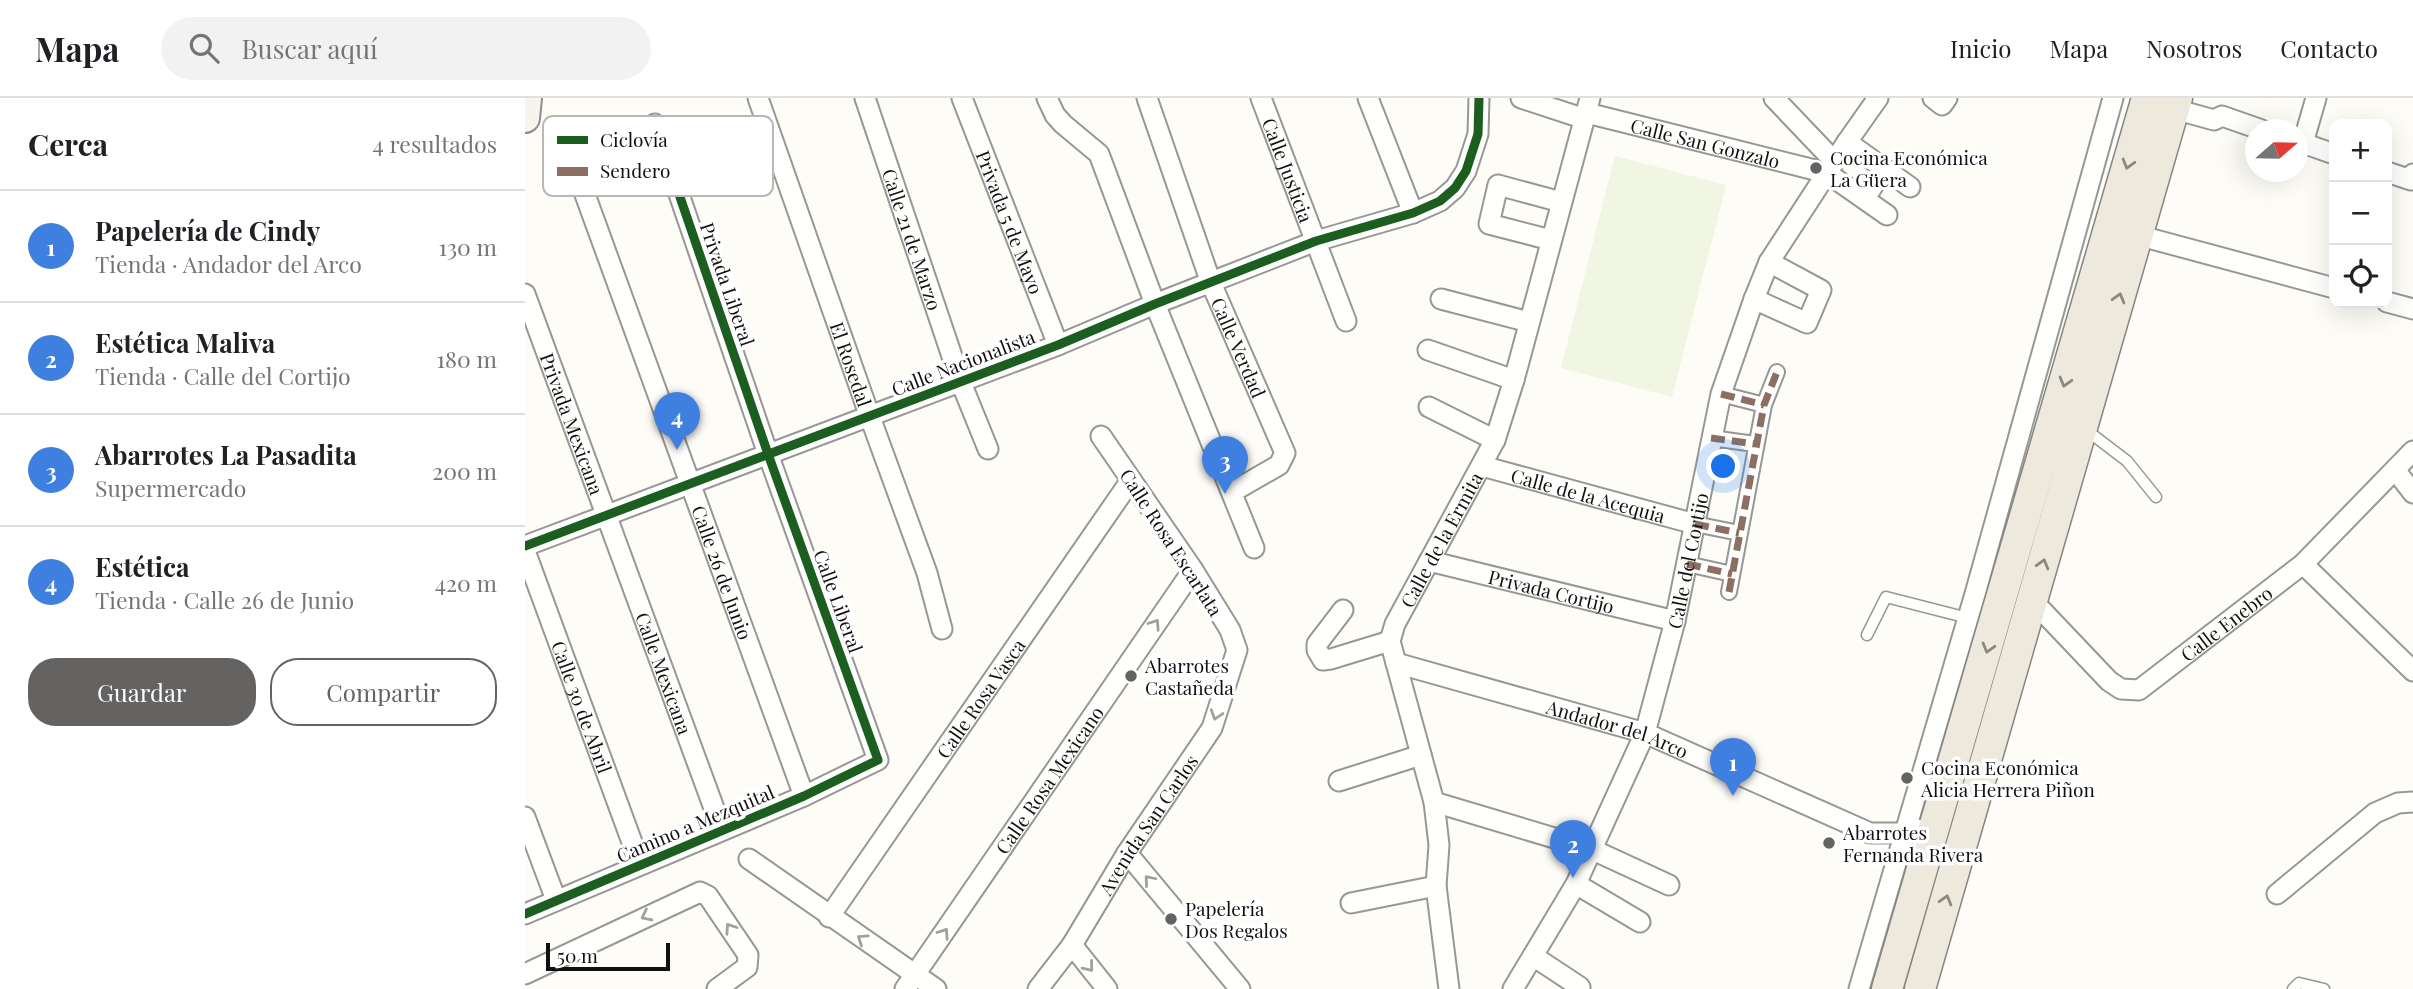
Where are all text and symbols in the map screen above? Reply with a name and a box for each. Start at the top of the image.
search box [161,17,651,80]
text: Mapa [35,26,119,70]
icon: search [185,29,223,67]
text: Buscar aquí [241,31,378,66]
text: Inicio [1950,32,2011,64]
text: Mapa [2049,32,2108,64]
text: Nosotros [2146,32,2242,64]
text: Contacto [2280,32,2378,64]
street label: Calle San Gonzalo [1628,111,1783,174]
street label: Calle Justicia [1257,114,1320,226]
legend [543,116,773,196]
north arrow [2245,119,2308,182]
map controls [2329,119,2392,308]
button: + [2329,119,2392,182]
text: Cerca [28,124,108,164]
text: Ciclovía [600,126,668,152]
text: 4 resultados [372,128,497,159]
place label: Cocina Económica La Güera [1830,144,1988,192]
street label: Privada 5 de Mayo [970,146,1050,298]
text: Sendero [600,157,670,183]
one-way arrow [2122,157,2136,169]
marker: Cocina Económica La Güera [1808,160,1824,176]
street label: Calle 21 de Marzo [877,165,948,313]
button: − [2329,182,2392,245]
text: Papelería de Cindy [95,213,320,248]
street label: Privada Liberal [695,219,762,350]
text: 1 [47,231,55,262]
text: 130 m [439,231,497,262]
button: locate [2329,245,2392,308]
text: Tienda · Andador del Arco [95,248,362,279]
one-way arrow [2110,292,2125,304]
street label: Calle Verdad [1206,293,1272,402]
street label: El Rosedal [824,318,879,411]
street label: Calle Nacionalista [888,322,1039,401]
text: Estética Maliva [95,325,275,360]
text: 2 [45,343,57,374]
text: 180 m [437,343,497,374]
street label: Privada Mexicana [535,349,611,499]
text: Tienda · Calle del Cortijo [95,360,351,391]
one-way arrow [2059,376,2074,388]
pin: 4 [654,392,700,450]
pin: 3 [1202,436,1248,494]
text: Abarrotes La Pasadita [95,437,357,472]
your location [1706,449,1740,483]
text: 3 [45,455,57,486]
text: 200 m [432,455,497,486]
street label: Calle de la Acequia [1508,461,1669,528]
street label: Calle Rosa Escarlata [1115,463,1230,621]
street label: Calle de la Ermita [1394,467,1489,612]
text: Supermercado [95,472,246,503]
street label: Calle del Cortijo [1660,490,1714,632]
street label: Calle 26 de Junio [686,502,759,643]
street label: Calle Liberal [808,546,870,657]
text: Estética [95,549,189,584]
one-way arrow [2034,558,2049,570]
street label: Privada Cortijo [1486,563,1617,619]
text: 4 [45,567,57,598]
text: 420 m [435,567,497,598]
street label: Calle Enebro [2175,579,2277,667]
text: Tienda · Calle 26 de Junio [95,584,354,615]
street label: Calle Mexicana [630,609,699,738]
one-way arrow [1147,619,1160,632]
street label: Calle Rosa Vasca [930,633,1031,763]
street label: Calle 30 de Abril [546,637,619,777]
one-way arrow [1982,642,1997,654]
place label: Abarrotes Castañeda [1144,652,1234,700]
button: Guardar [28,658,256,726]
button: Compartir [270,658,497,726]
marker: Abarrotes Castañeda [1123,668,1139,684]
street label: Andador del Arco [1543,693,1693,764]
street label: Calle Rosa Mexicano [989,700,1109,859]
one-way arrow [1210,708,1224,721]
pin: 1 [1710,738,1756,796]
street label: Avenida San Carlos [1092,749,1203,900]
place label: Cocina Económica Alicia Herrera Piñon [1920,754,2095,802]
marker: Cocina Económica Alicia Herrera Piñon [1899,770,1915,786]
street label: Camino a Mezquital [612,778,778,868]
place label: Abarrotes Fernanda Rivera [1842,819,1984,867]
pin: 2 [1550,820,1596,878]
marker: Abarrotes Fernanda Rivera [1821,835,1837,851]
one-way arrow [1145,875,1157,888]
one-way arrow [1937,894,1952,906]
place label: Papelería Dos Regalos [1185,895,1288,943]
one-way arrow [641,908,653,922]
marker: Papelería Dos Regalos [1163,911,1179,927]
one-way arrow [726,923,738,936]
one-way arrow [936,928,948,941]
one-way arrow [857,934,870,947]
scale bar [546,940,670,972]
text: 50 m [557,942,598,968]
one-way arrow [1081,959,1093,972]

